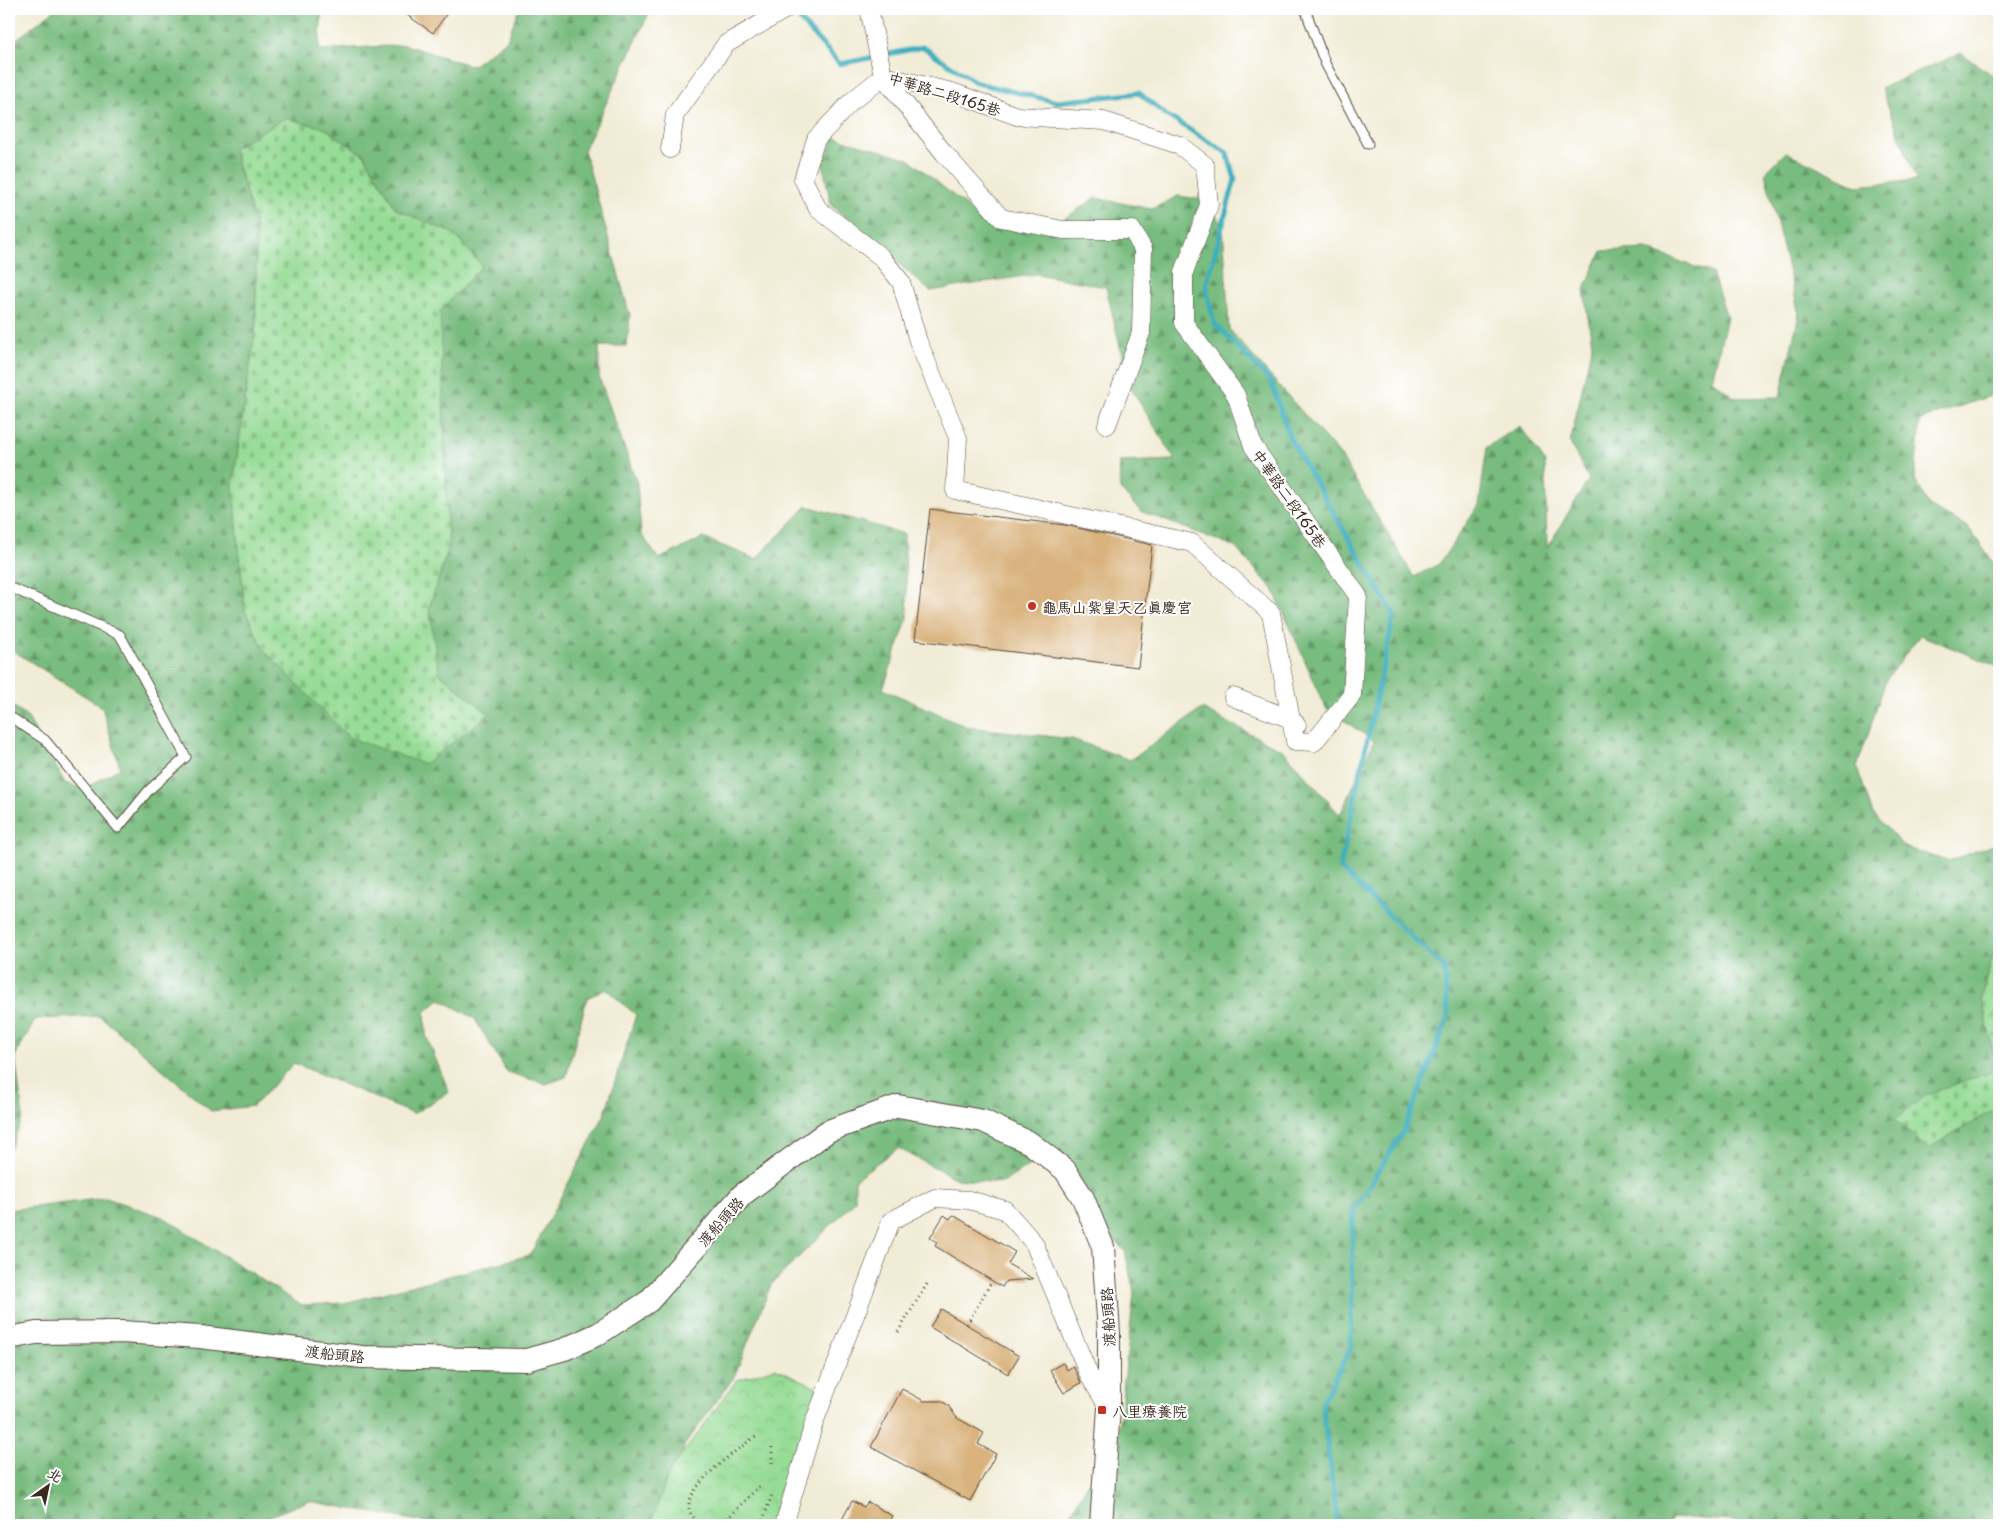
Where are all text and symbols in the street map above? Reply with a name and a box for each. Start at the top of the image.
street label: 中華路二段165巷 [886,65,1004,121]
street label: 中華路二段165巷 [1247,444,1333,552]
place label: 龜馬山紫皇天乙真慶宮 [1042,595,1192,618]
marker: 龜馬山紫皇天乙真慶宮 [1026,600,1038,612]
street label: 渡船頭路 [691,1191,749,1251]
street label: 渡船頭路 [1094,1286,1120,1348]
street label: 渡船頭路 [304,1338,366,1368]
place label: 八里療養院 [1112,1399,1187,1422]
marker: 八里療養院 [1096,1404,1108,1416]
north arrow [22,1462,72,1512]
text: 北 [44,1462,67,1487]

